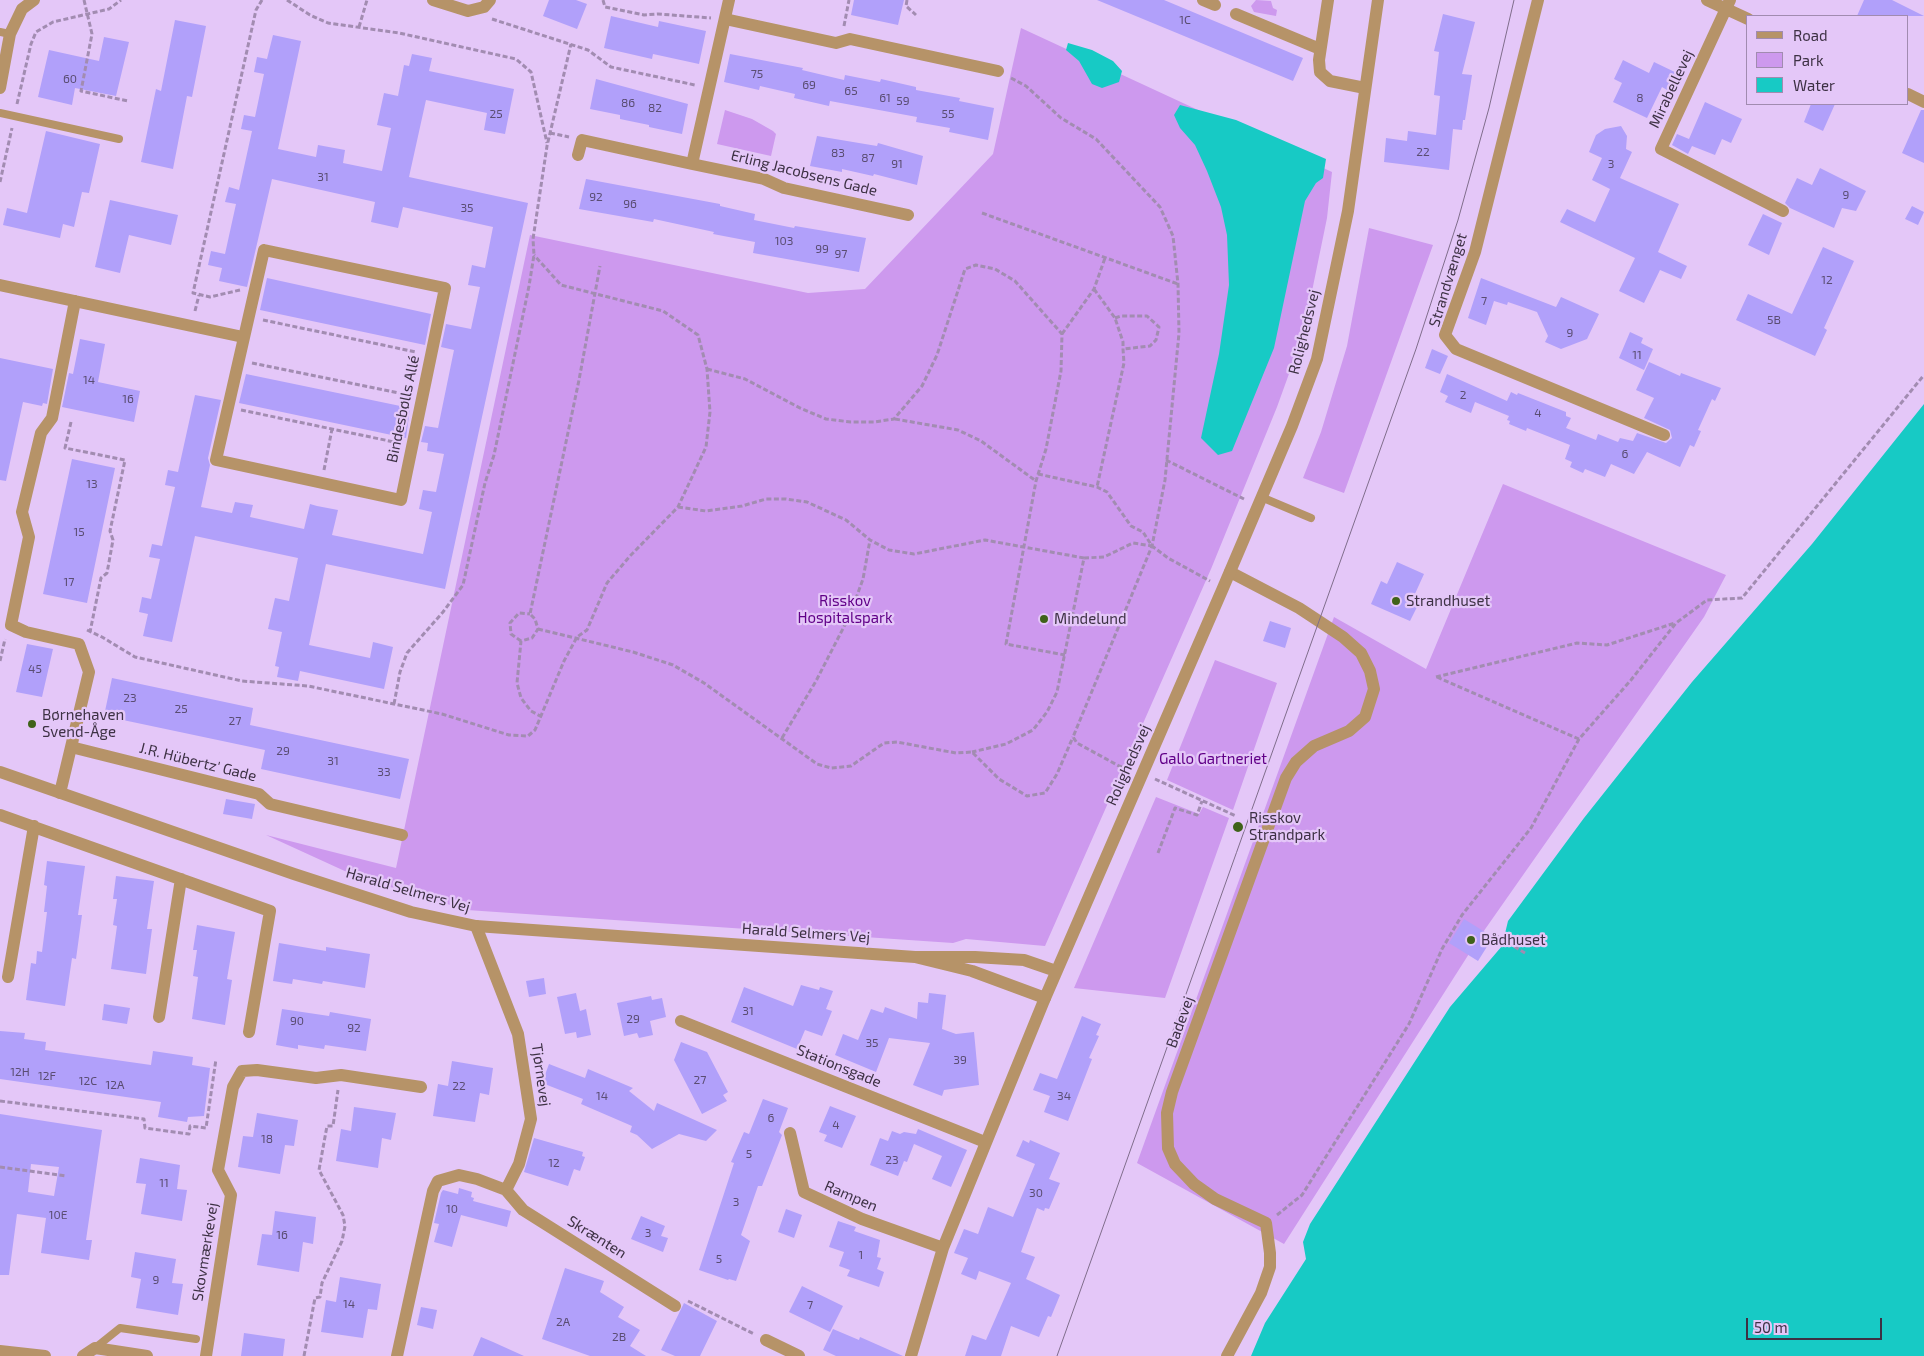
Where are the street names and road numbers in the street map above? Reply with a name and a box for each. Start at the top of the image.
street label: Mirabellevej [1645,47,1697,131]
street label: Erling Jacobsens Gade [729,146,879,200]
street label: Strandvænget [1425,231,1471,329]
street label: Rolighedsvej [1285,288,1323,376]
street label: Bindesbølls Allé [383,354,423,464]
street label: Rolighedsvej [1102,722,1154,808]
street label: J.R. Hübertz' Gade [138,739,258,785]
street label: Harald Selmers Vej [344,864,472,916]
street label: Harald Selmers Vej [741,920,871,946]
street label: Badevej [1162,994,1198,1050]
street label: Stationsgade [794,1041,884,1091]
street label: Tjørnevej [528,1042,554,1108]
street label: Rampen [822,1177,880,1215]
street label: Skovmærkevej [188,1201,222,1303]
street label: Skrænten [564,1212,630,1262]

